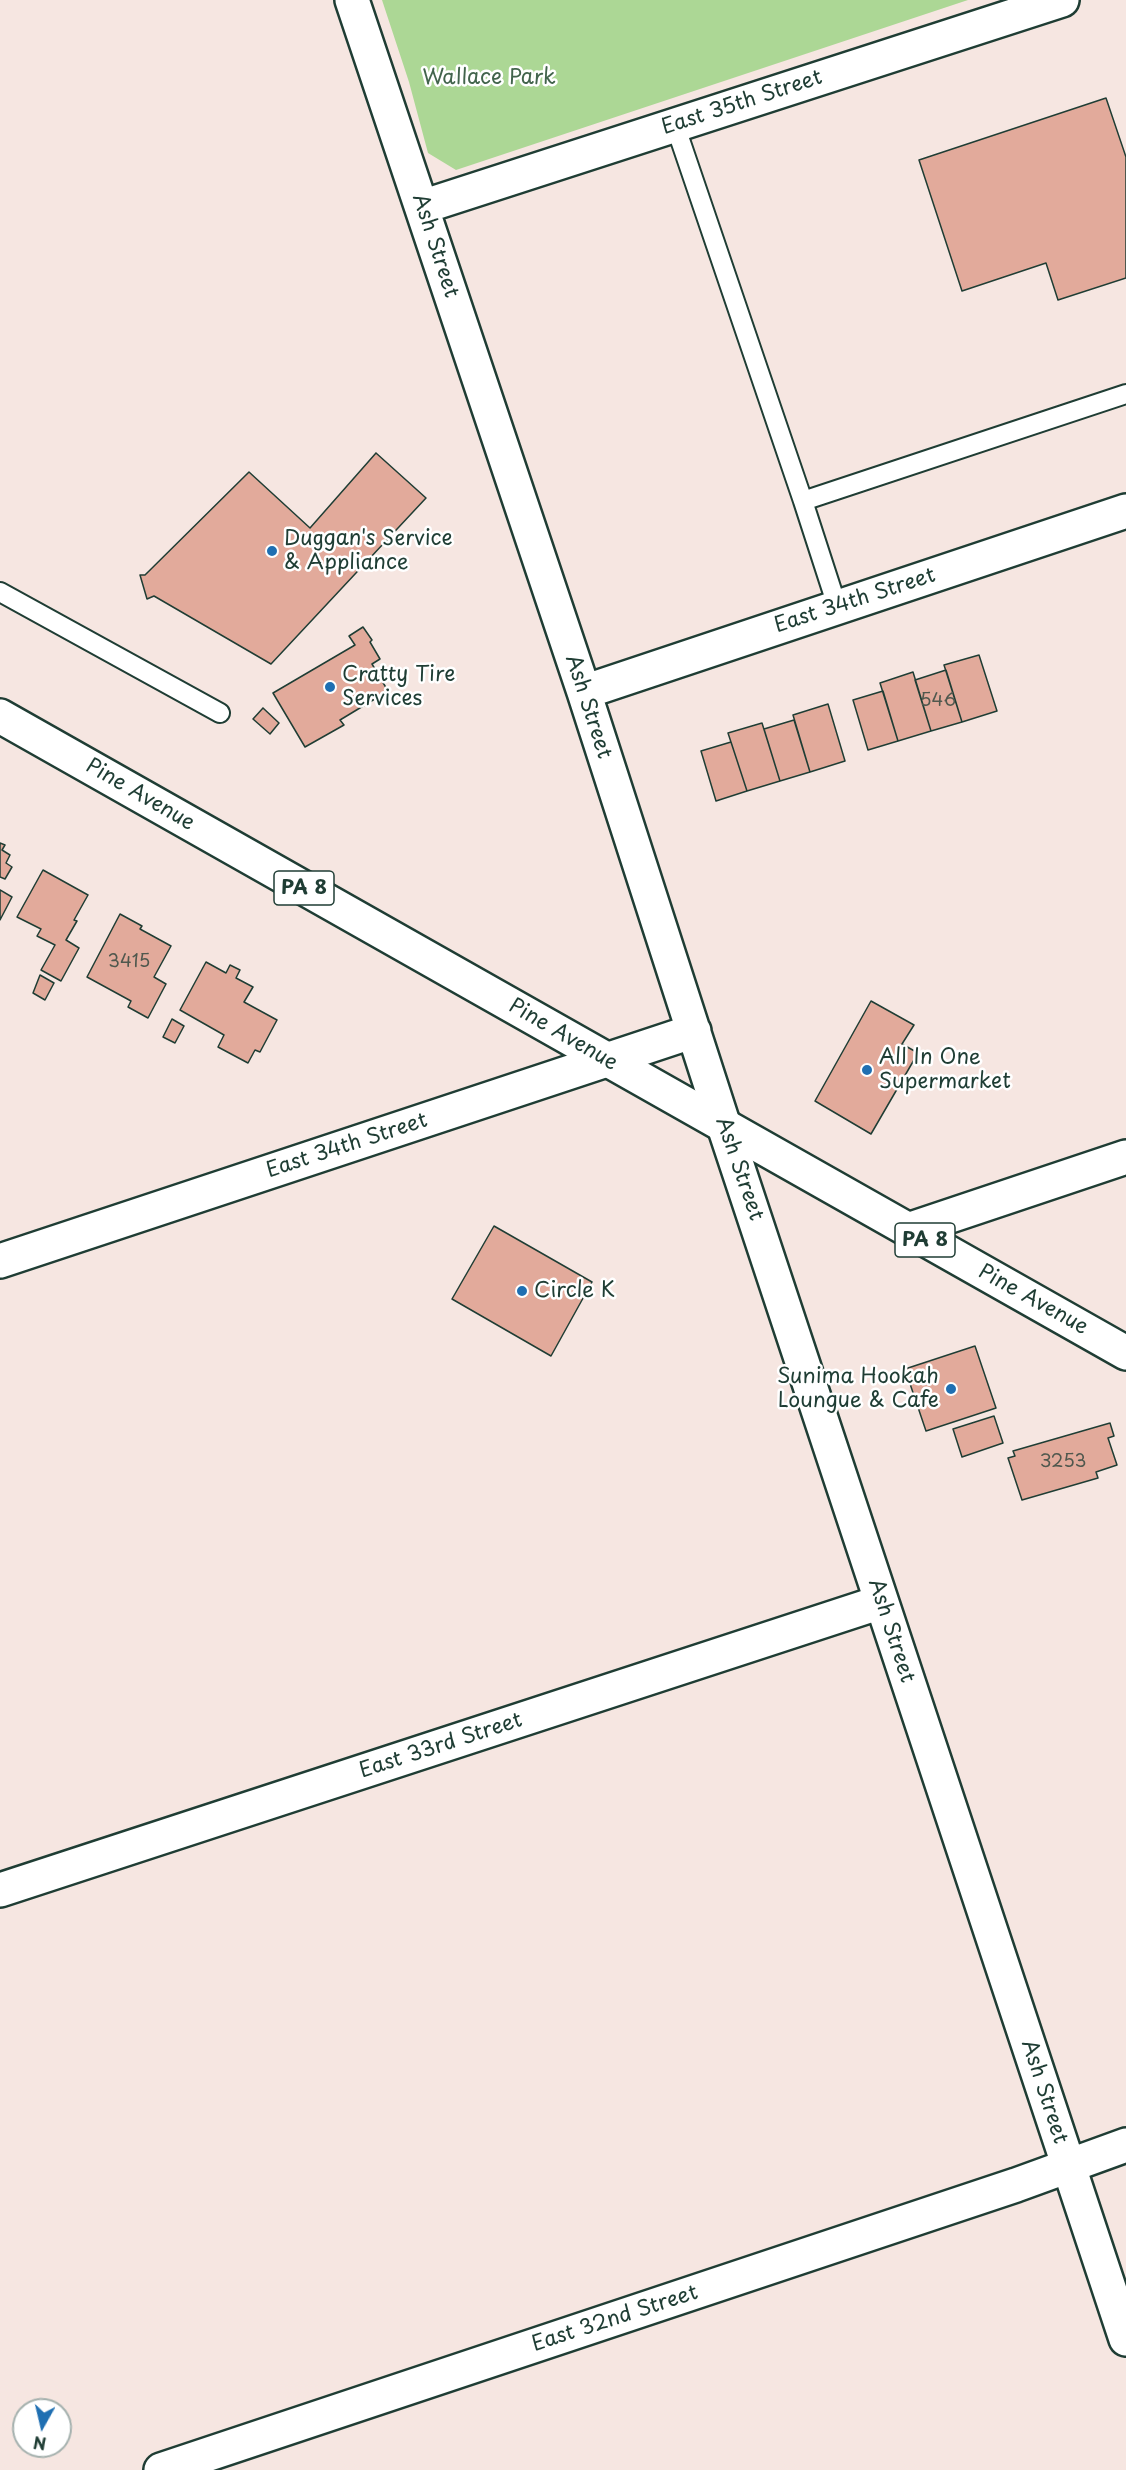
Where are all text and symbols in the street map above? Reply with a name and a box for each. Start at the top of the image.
park label: Wallace Park [422,65,556,91]
street label: East 35th Street [659,65,825,141]
street label: Ash Street [406,191,464,301]
place label: Duggan's Service & Appliance [284,526,453,576]
marker: Duggan's Service & Appliance [265,544,279,558]
street label: East 34th Street [771,563,939,639]
street label: Ash Street [559,652,617,762]
place label: Cratty Tire Services [342,662,455,712]
marker: Cratty Tire Services [323,680,337,694]
house number: 546 [920,690,956,712]
street label: Pine Avenue [81,754,199,836]
road number: PA 8 [274,871,334,905]
house number: 3415 [108,951,150,973]
street label: Pine Avenue [504,994,622,1076]
place label: All In One Supermarket [879,1045,1011,1095]
marker: All In One Supermarket [860,1063,874,1077]
street label: East 34th Street [263,1108,431,1184]
street label: Ash Street [710,1114,768,1224]
road number: PA 8 [895,1223,955,1257]
street label: Pine Avenue [974,1260,1092,1340]
place label: Circle K [534,1278,615,1304]
marker: Circle K [515,1284,529,1298]
place label: Sunima Hookah Loungue & Cafe [777,1364,939,1414]
marker: Sunima Hookah Loungue & Cafe [944,1382,958,1396]
house number: 3253 [1040,1451,1086,1473]
street label: Ash Street [862,1576,920,1686]
street label: East 33rd Street [356,1708,526,1784]
street label: Ash Street [1015,2037,1073,2147]
street label: East 32nd Street [529,2280,701,2358]
north arrow [12,2398,72,2458]
text: N [32,2431,48,2457]

